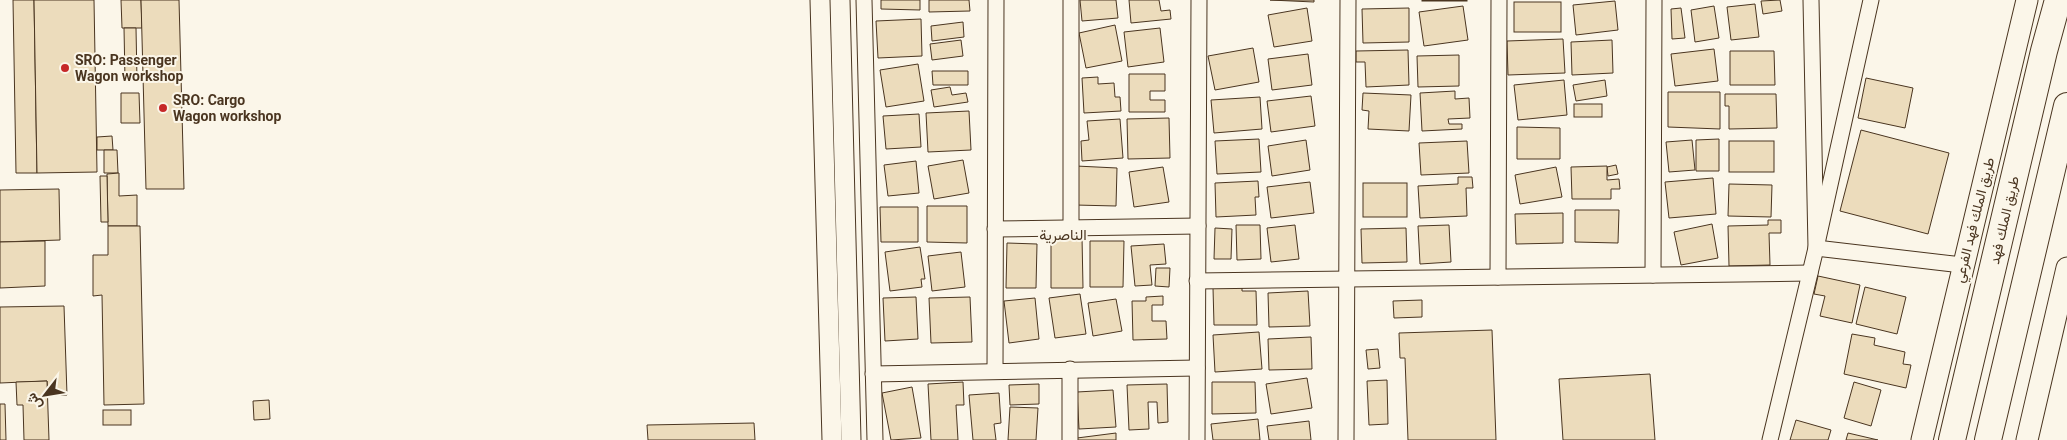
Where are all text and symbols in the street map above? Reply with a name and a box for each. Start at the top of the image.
place label: SRO: Passenger Wagon workshop [75,52,183,84]
marker: SRO: Passenger Wagon workshop [59,62,71,74]
place label: SRO: Cargo Wagon workshop [173,92,281,124]
marker: SRO: Cargo Wagon workshop [157,102,169,114]
street label: طريق الملك فهد الفرعي [1951,156,2001,285]
street label: طريق الملك فهد [1986,174,2023,266]
district label: الناصرية [1039,226,1087,244]
north arrow [20,370,70,420]
text: ش [23,390,46,413]

